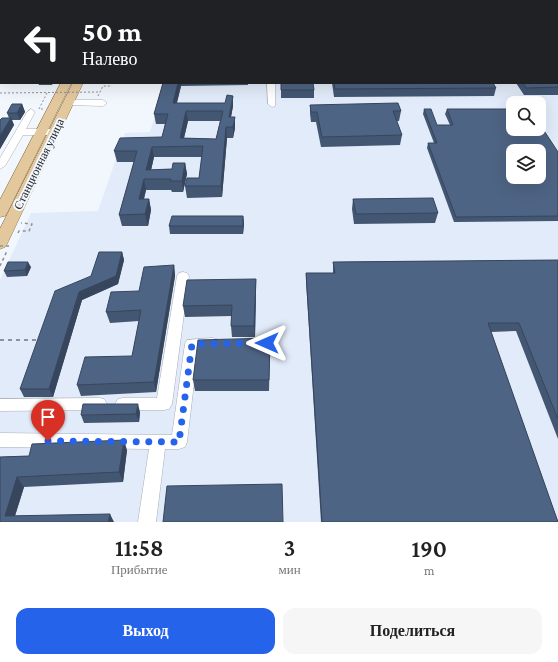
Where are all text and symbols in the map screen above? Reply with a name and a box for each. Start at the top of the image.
icon: left [16,16,68,68]
text: 50 m [82,16,142,47]
text: Налево [82,49,138,69]
map controls [506,96,546,184]
button: search [506,96,546,136]
street label: Станционная улица [11,116,67,212]
button: layers [506,144,546,184]
position arrow [246,322,288,364]
pin [31,400,65,441]
icon: arrive [37,406,59,428]
text: 11:58 [115,534,164,561]
text: 3 [284,534,295,561]
text: 190 [412,535,447,562]
text: Прибытие [111,562,168,577]
text: мин [278,562,301,577]
text: m [424,563,435,578]
button: Выход [16,608,275,654]
button: Поделиться [283,608,542,654]

